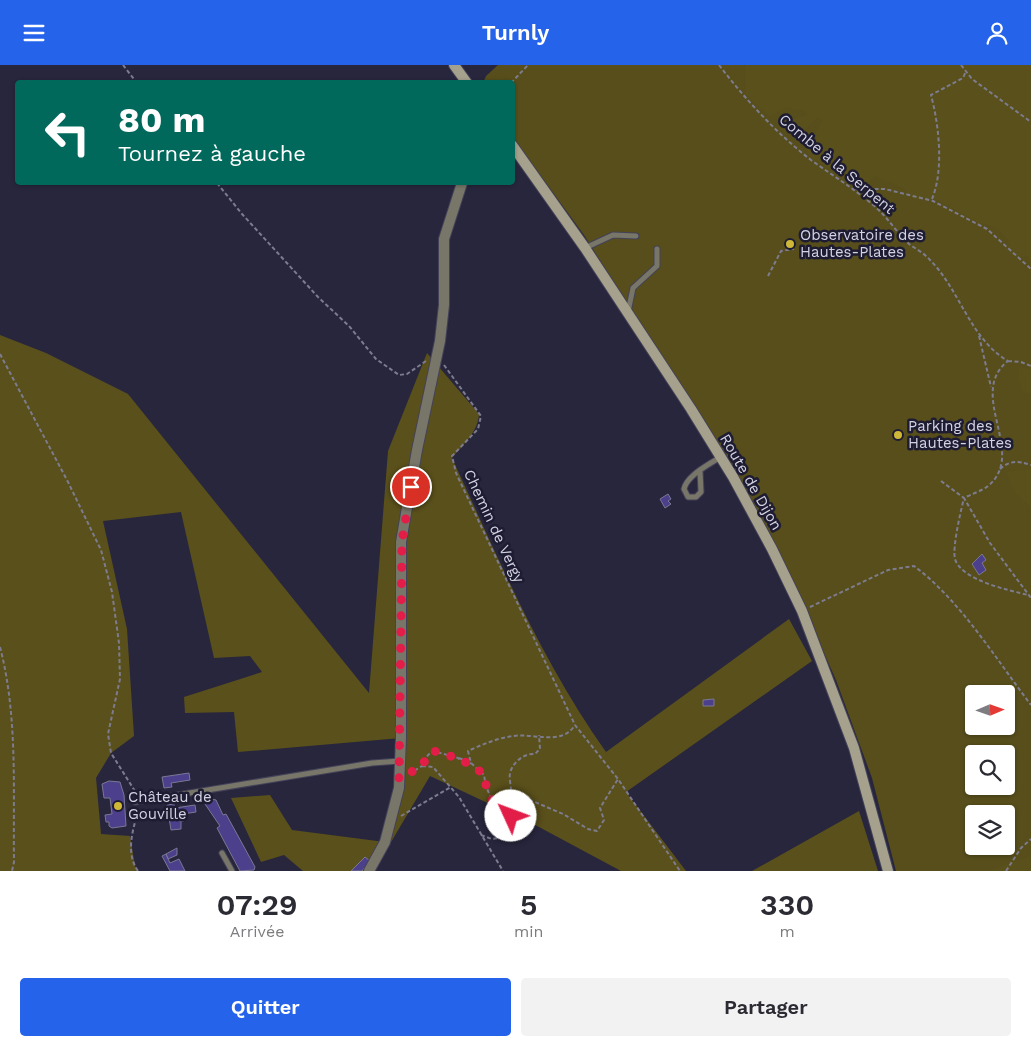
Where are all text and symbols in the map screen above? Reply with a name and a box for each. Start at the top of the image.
icon: menu [20,19,48,47]
icon: person [983,19,1011,47]
text: Turnly [482,20,549,45]
text: 80 m [118,99,205,141]
icon: left [35,100,100,165]
street label: Combe à la Serpent [775,110,899,218]
text: Tournez à gauche [118,141,306,166]
place label: Observatoire des Hautes-Plates [800,226,924,261]
marker: Observatoire des Hautes-Plates [784,238,796,250]
place label: Parking des Hautes-Plates [908,417,1012,452]
marker: Parking des Hautes-Plates [892,429,904,441]
street label: Route de Dijon [716,431,786,533]
pin [390,466,432,508]
street label: Chemin de Vergy [460,467,528,586]
icon: arrive [397,473,425,501]
north arrow [965,685,1015,735]
map controls [965,685,1015,855]
button: search [965,745,1015,795]
place label: Château de Gouville [128,788,212,823]
position arrow [484,789,536,841]
marker: Château de Gouville [112,800,124,812]
button: layers [965,805,1015,855]
text: 07:29 [217,887,298,922]
text: 5 [520,887,538,922]
text: 330 [760,887,814,922]
text: Arrivée [230,922,284,941]
text: min [514,922,543,941]
text: m [780,922,795,941]
button: Quitter [20,978,511,1036]
button: Partager [521,978,1011,1036]

